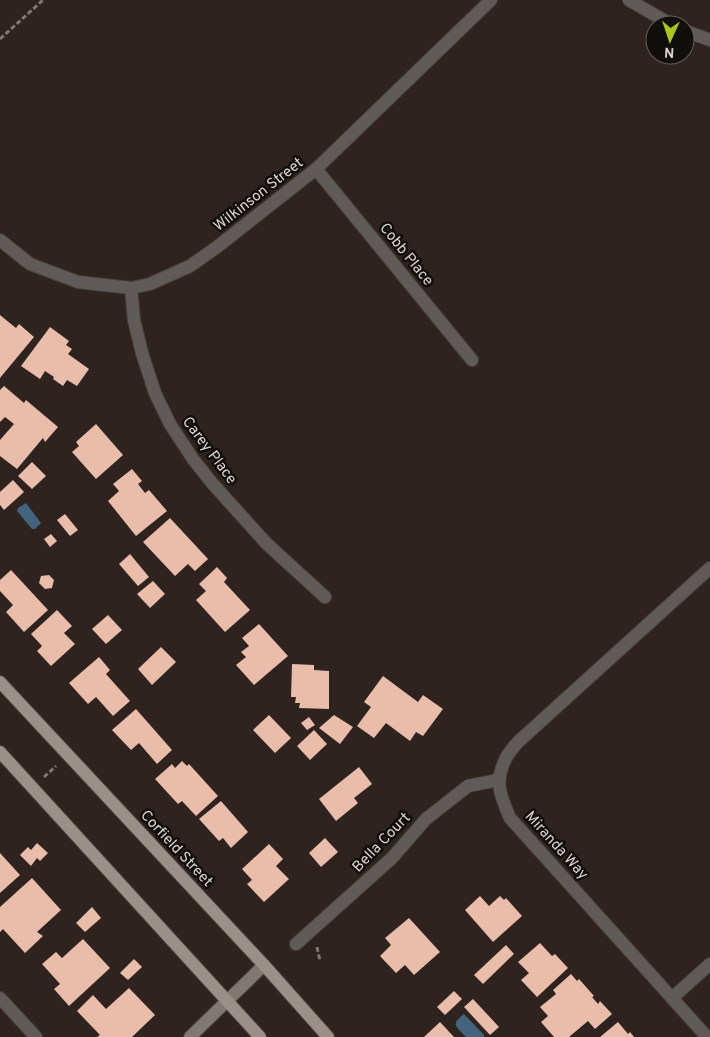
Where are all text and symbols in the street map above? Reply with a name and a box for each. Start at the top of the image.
north arrow [645,15,695,65]
text: N [664,43,675,60]
street label: Wilkinson Street [210,154,308,236]
street label: Cobb Place [375,220,437,290]
street label: Carey Place [177,413,240,488]
street label: Corfield Street [136,807,216,891]
street label: Miranda Way [520,808,592,884]
street label: Bella Court [349,809,415,877]

